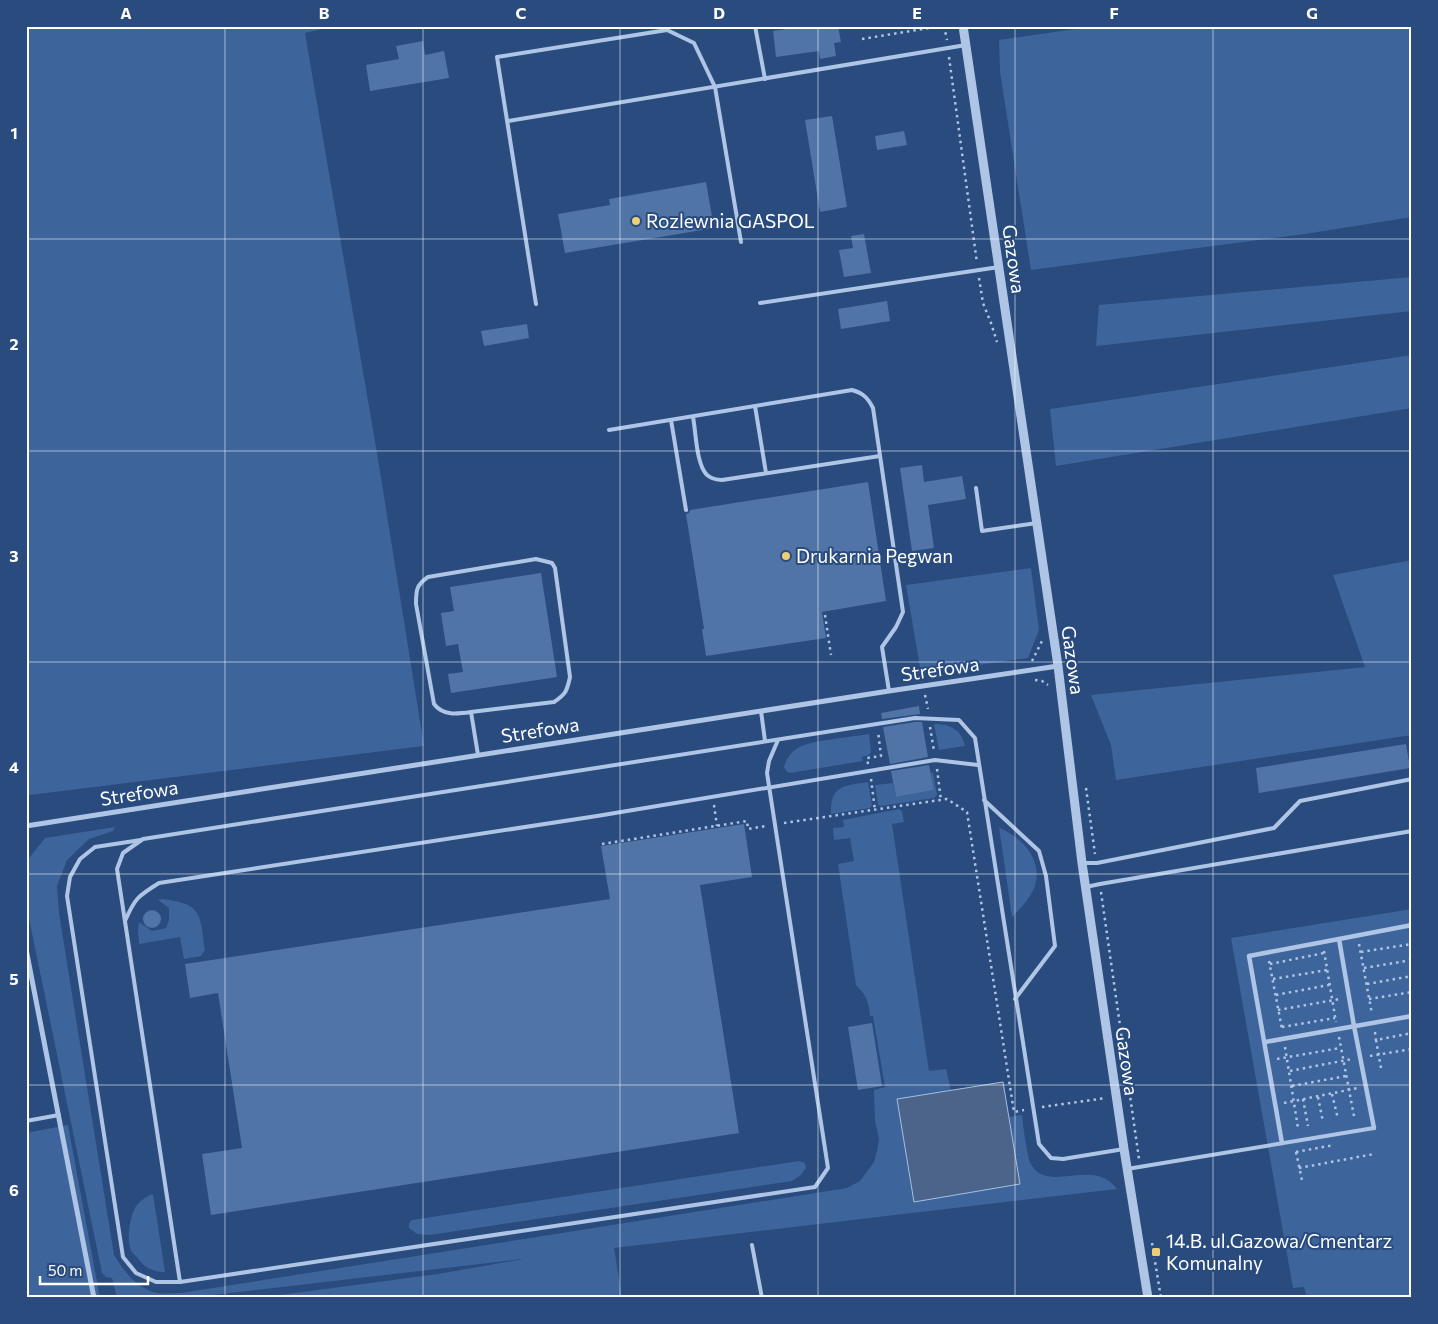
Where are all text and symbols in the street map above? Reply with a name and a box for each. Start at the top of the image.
text: A [120,3,132,22]
text: B [319,3,330,22]
text: C [516,3,527,22]
text: D [713,3,725,22]
text: E [912,3,922,22]
text: F [1109,3,1119,22]
text: G [1306,3,1318,22]
text: 1 [10,123,18,142]
place label: Rozlewnia GASPOL [646,209,815,232]
marker: Rozlewnia GASPOL [630,215,642,227]
street label: Gazowa [998,223,1031,295]
text: 2 [9,334,19,353]
place label: Drukarnia Pegwan [796,544,953,567]
text: 3 [9,546,19,565]
marker: Drukarnia Pegwan [780,550,792,562]
street label: Gazowa [1057,624,1090,696]
street label: Strefowa [899,652,981,685]
street label: Strefowa [499,712,581,747]
text: 4 [9,757,19,776]
street label: Strefowa [98,775,180,810]
text: 5 [9,969,19,988]
street label: Gazowa [1111,1025,1144,1097]
text: 6 [9,1180,19,1199]
place label: 14.B. ul.Gazowa/Cmentarz Komunalny [1166,1229,1392,1274]
marker: 14.B. ul.Gazowa/Cmentarz Komunalny [1150,1246,1162,1258]
scale bar [40,1254,148,1286]
text: 50 m [48,1261,82,1279]

